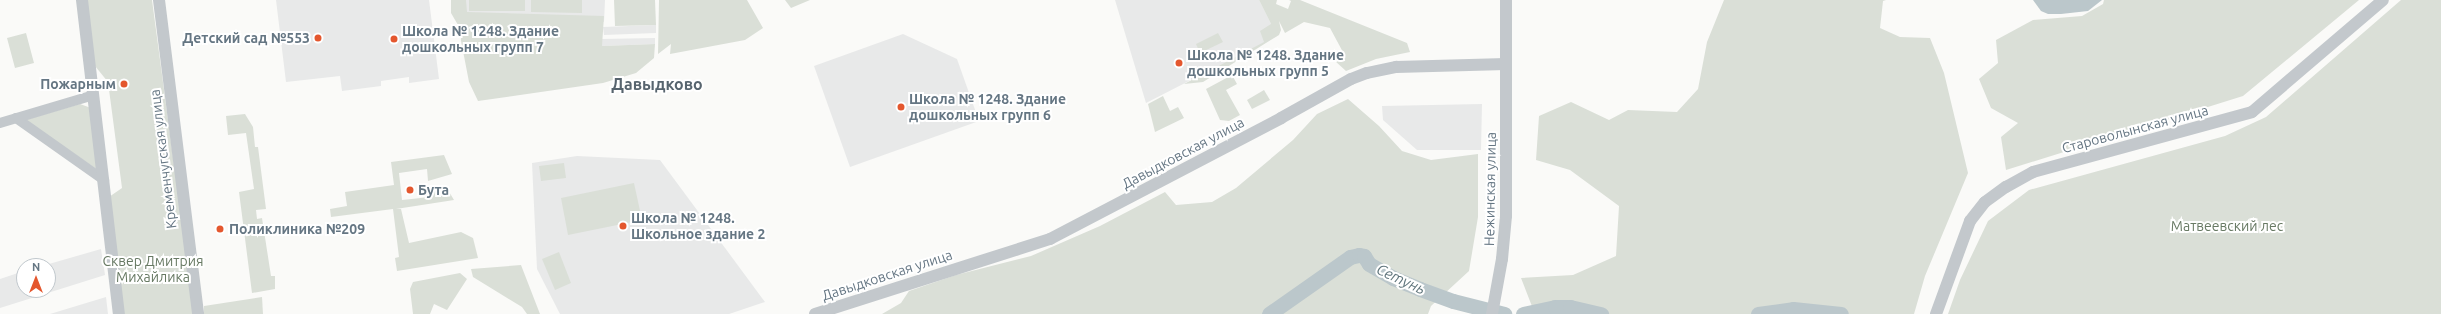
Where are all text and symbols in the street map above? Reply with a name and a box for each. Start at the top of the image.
place label: Школа № 1248. Здание дошкольных групп 7 [402,23,559,56]
place label: Детский сад №553 [182,30,310,46]
marker: Детский сад №553 [313,33,323,43]
marker: Школа № 1248. Здание дошкольных групп 7 [389,34,399,44]
place label: Школа № 1248. Здание дошкольных групп 5 [1187,47,1344,80]
marker: Школа № 1248. Здание дошкольных групп 5 [1174,58,1184,68]
district label: Давыдково [611,74,703,94]
place label: Пожарным [40,76,116,92]
marker: Пожарным [119,79,129,89]
street label: Кременчугская улица [146,88,180,230]
place label: Школа № 1248. Здание дошкольных групп 6 [909,91,1066,124]
street label: Староволынская улица [2060,101,2210,157]
marker: Школа № 1248. Здание дошкольных групп 6 [896,102,906,112]
street label: Давыдковская улица [1119,114,1247,192]
street label: Нежинская улица [1481,132,1499,246]
place label: Бута [418,182,449,198]
marker: Бута [405,185,415,195]
place label: Школа № 1248. Школьное здание 2 [631,210,765,242]
park label: Матвеевский лес [2171,218,2283,234]
place label: Поликлиника №209 [229,221,365,237]
marker: Школа № 1248. Школьное здание 2 [618,221,628,231]
marker: Поликлиника №209 [214,223,226,235]
street label: Давыдковская улица [820,246,954,304]
park label: Сквер Дмитрия Михайлика [102,253,204,286]
north arrow [16,258,56,298]
water label: Сетунь [1374,260,1428,298]
text: N [32,261,40,273]

